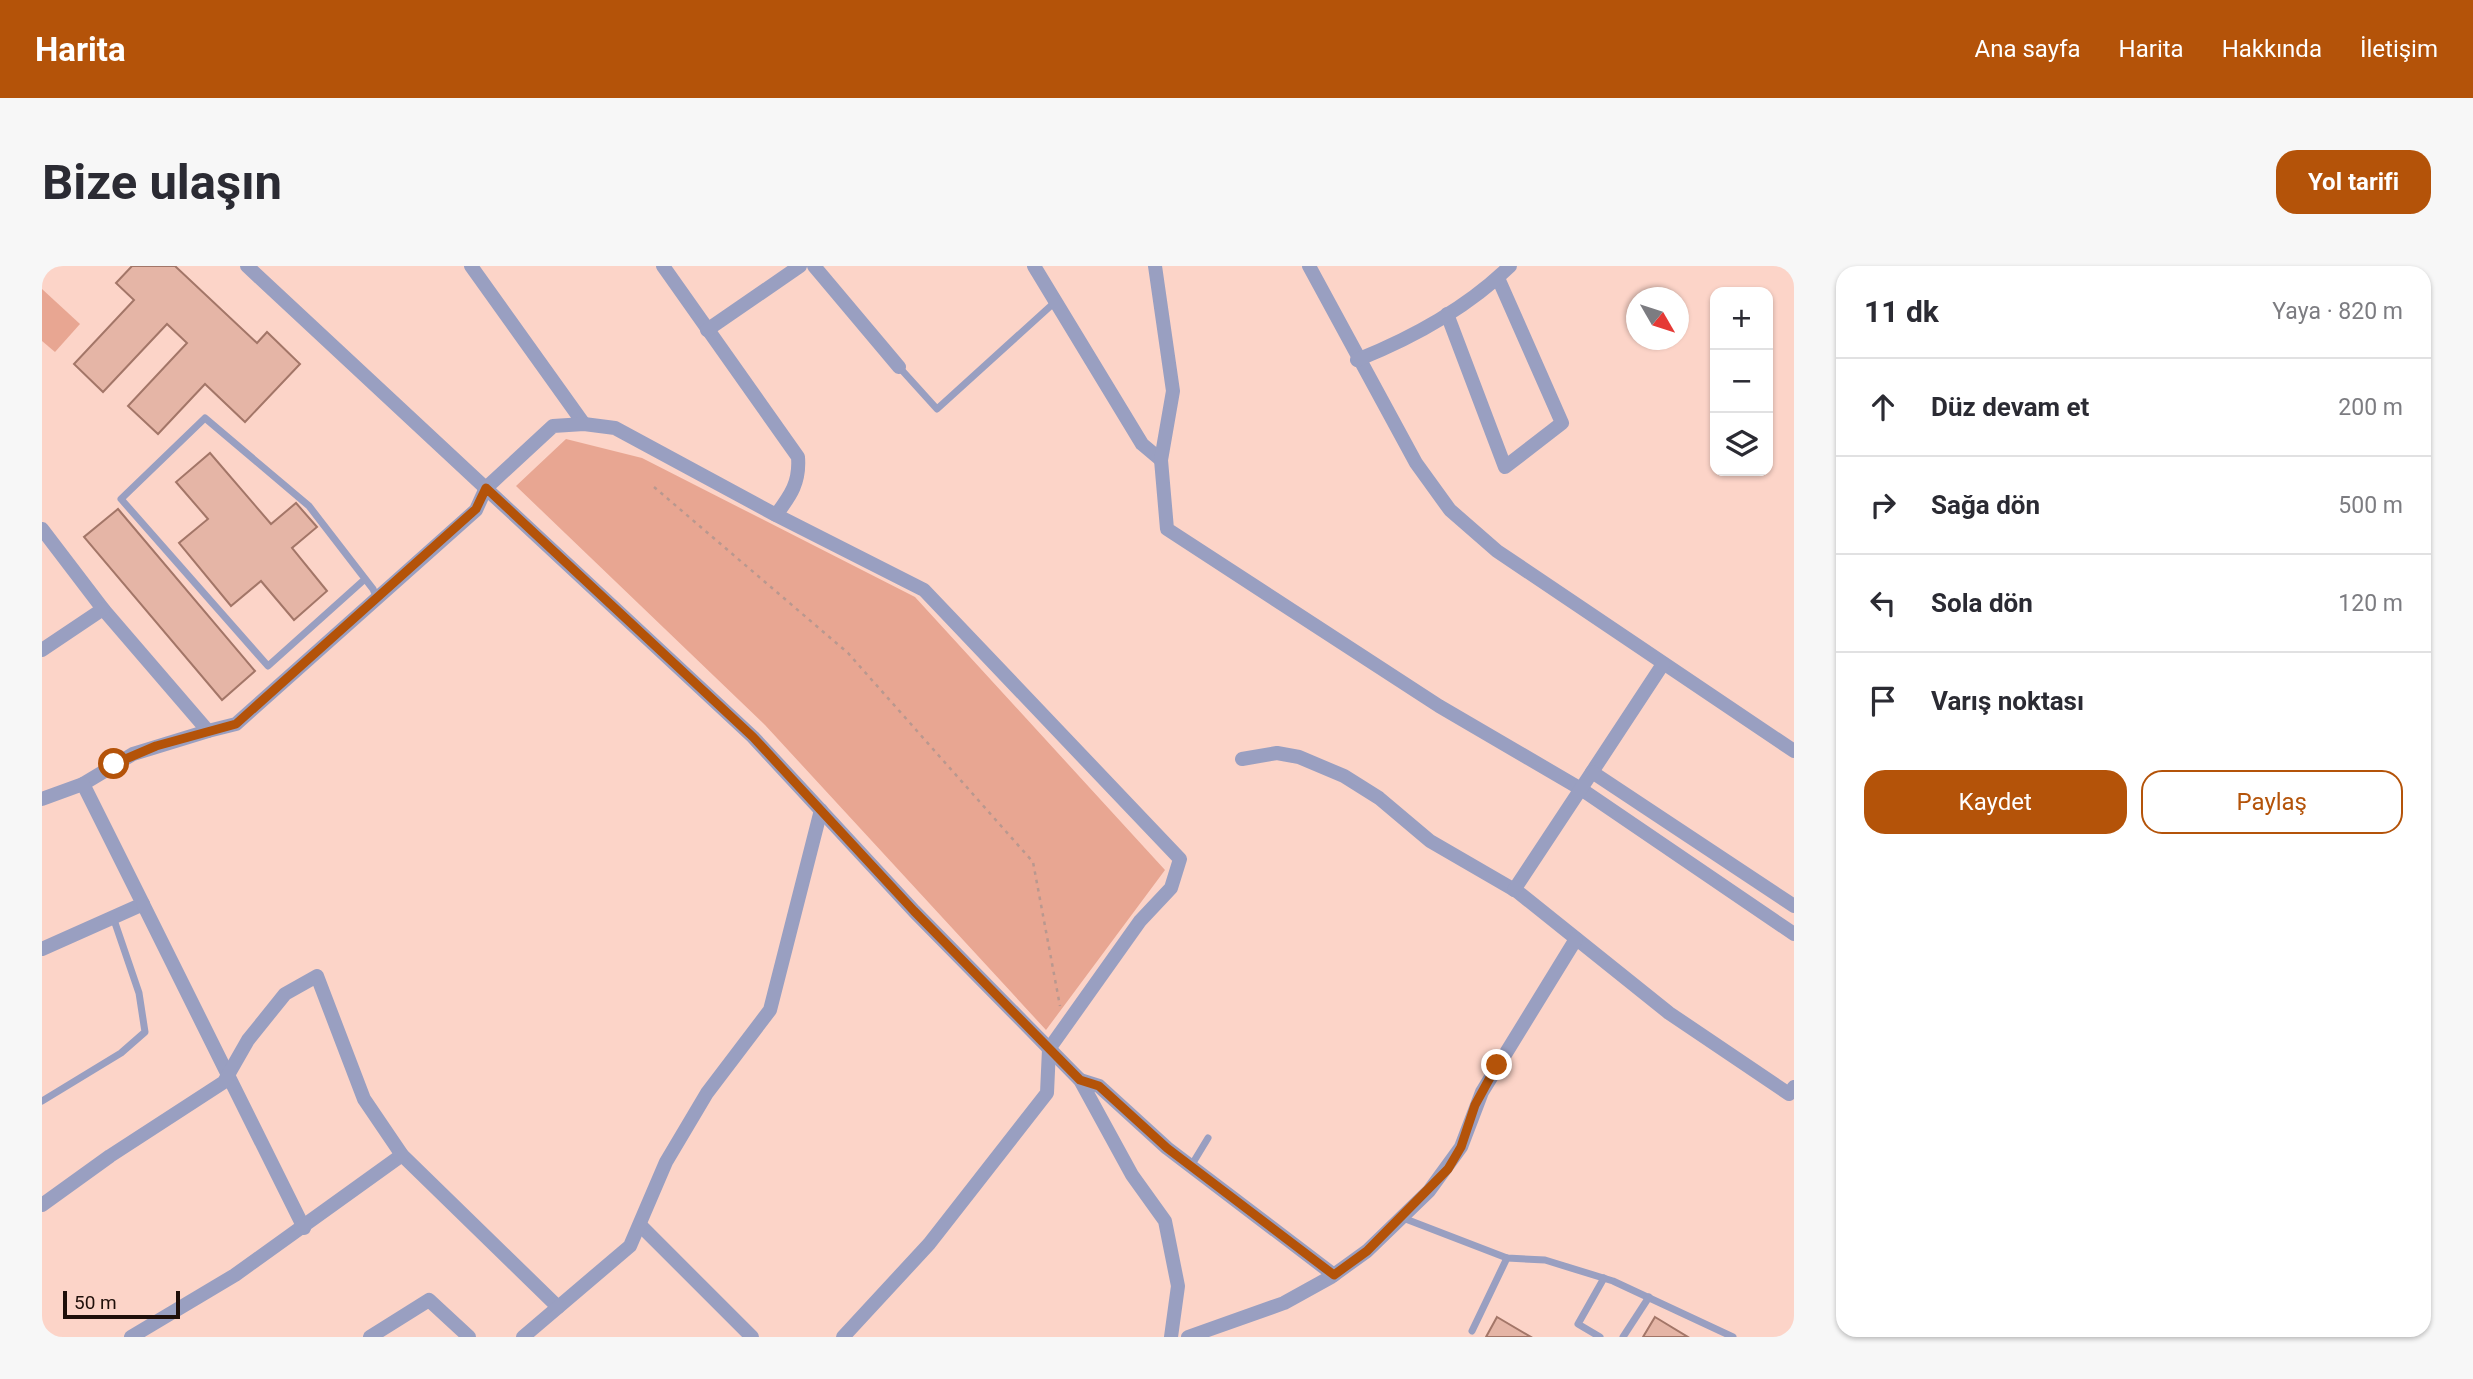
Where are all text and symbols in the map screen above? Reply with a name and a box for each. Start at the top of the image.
text: Harita [35,30,126,69]
text: Ana sayfa [1975,35,2081,63]
text: Harita [2119,35,2184,63]
text: Hakkında [2222,35,2322,63]
text: İletişim [2360,35,2438,63]
button: Yol tarifi [2276,150,2431,214]
text: Bize ulaşın [42,154,282,211]
north arrow [1626,287,1689,350]
map controls [1710,287,1773,476]
button: + [1710,287,1773,350]
text: 11 dk [1864,294,1939,329]
text: Yaya · 820 m [2272,298,2403,325]
button: − [1710,350,1773,413]
icon: ahead [1864,388,1902,426]
text: Düz devam et [1931,392,2089,422]
text: 200 m [2338,394,2403,421]
button: layers [1710,413,1773,476]
icon: right [1864,486,1902,524]
text: Sağa dön [1931,490,2040,520]
text: 500 m [2338,492,2403,519]
icon: left [1864,584,1902,622]
text: Sola dön [1931,588,2033,618]
text: 120 m [2338,590,2403,617]
icon: arrive [1864,682,1902,720]
text: Varış noktası [1931,686,2084,716]
route start [98,748,129,779]
button: Kaydet [1864,770,2127,834]
button: Paylaş [2141,770,2403,834]
route end [1481,1049,1512,1080]
scale bar [63,1288,180,1320]
text: 50 m [74,1291,117,1314]

